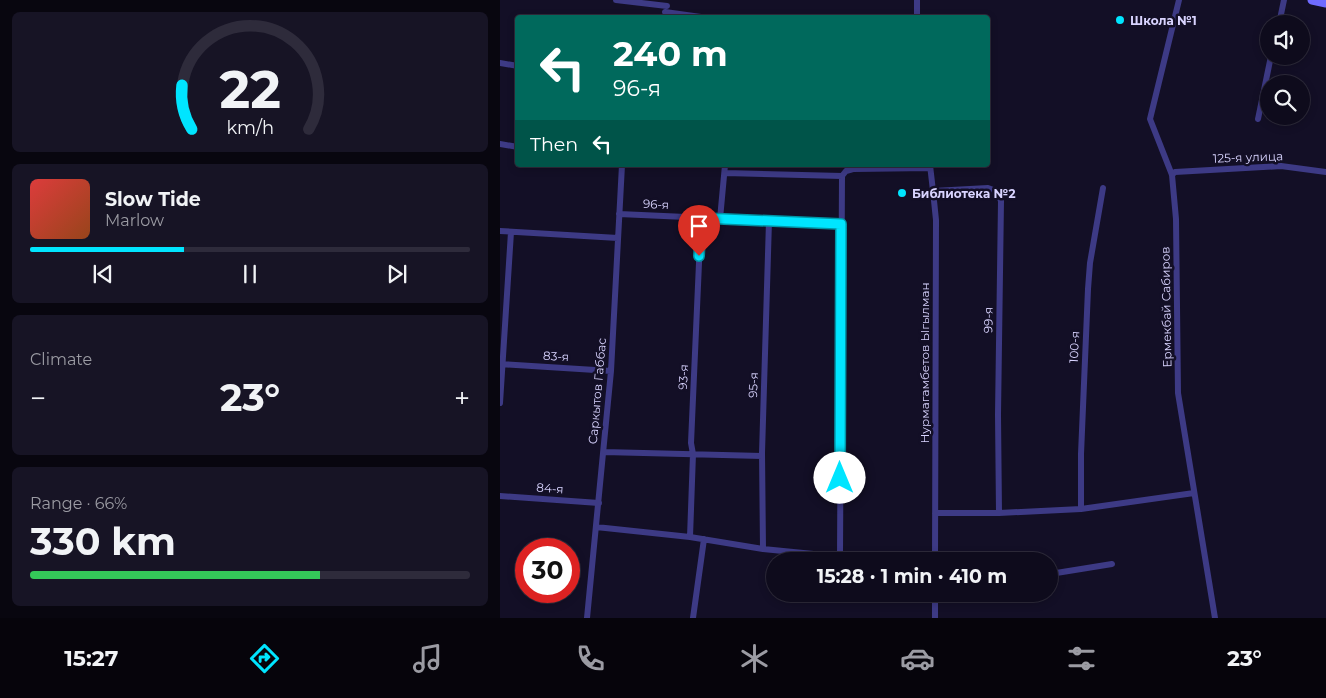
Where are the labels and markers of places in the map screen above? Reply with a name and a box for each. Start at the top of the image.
place label: Школа №1 [1130,13,1197,28]
marker: Школа №1 [1114,14,1126,26]
place label: Библиотека №2 [912,186,1016,201]
marker: Библиотека №2 [896,187,908,199]
pin [678,205,720,256]

